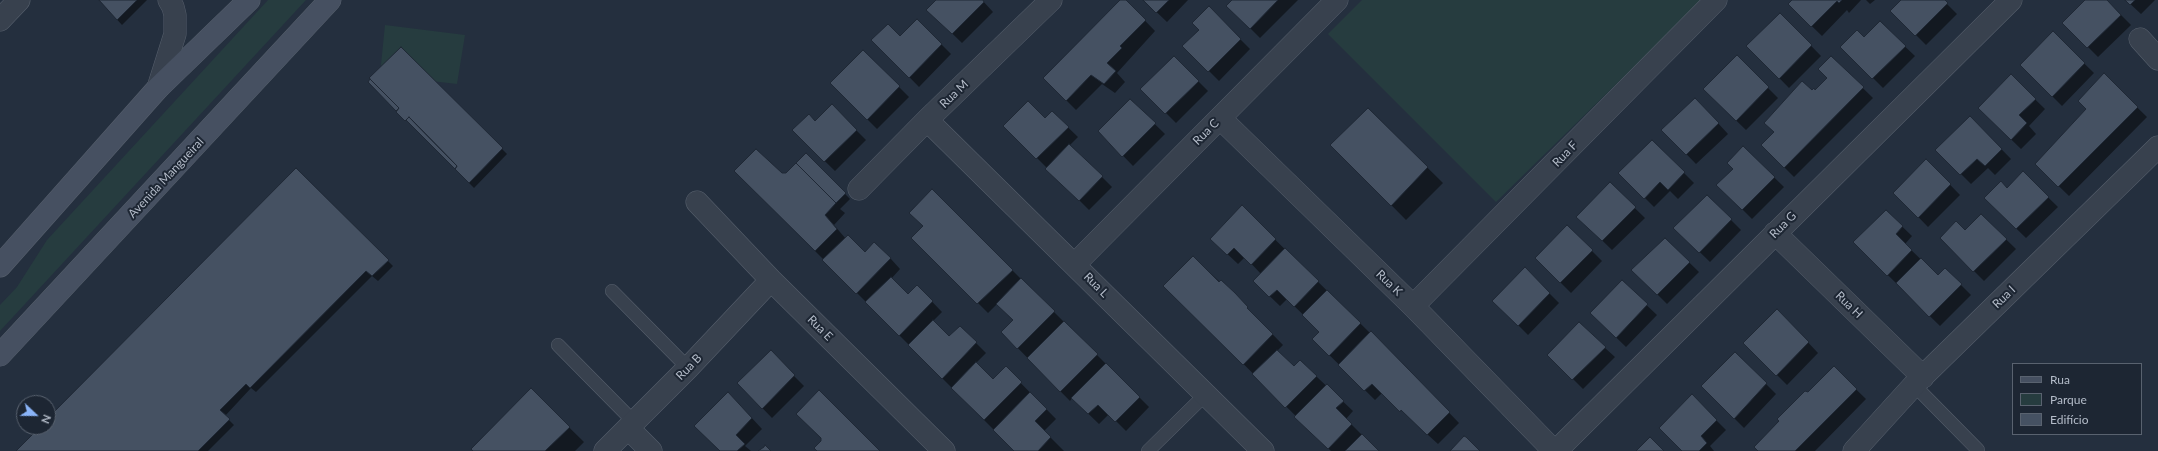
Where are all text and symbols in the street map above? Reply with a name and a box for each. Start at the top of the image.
street label: Rua M [937,77,971,111]
street label: Rua C [1190,116,1222,148]
street label: Avenida Mangueiral [125,135,207,221]
street label: Rua F [1549,138,1581,170]
street label: Rua G [1767,209,1799,241]
street label: Rua K [1373,267,1405,299]
street label: Rua L [1081,270,1111,300]
street label: Rua I [1990,283,2018,311]
street label: Rua H [1832,289,1866,321]
street label: Rua E [804,312,836,344]
street label: Rua B [673,351,705,383]
legend [2012,363,2142,435]
text: Rua [2050,372,2070,387]
text: Parque [2050,392,2087,407]
north arrow [16,395,56,435]
text: Edifício [2050,412,2089,427]
text: N [39,413,54,426]

